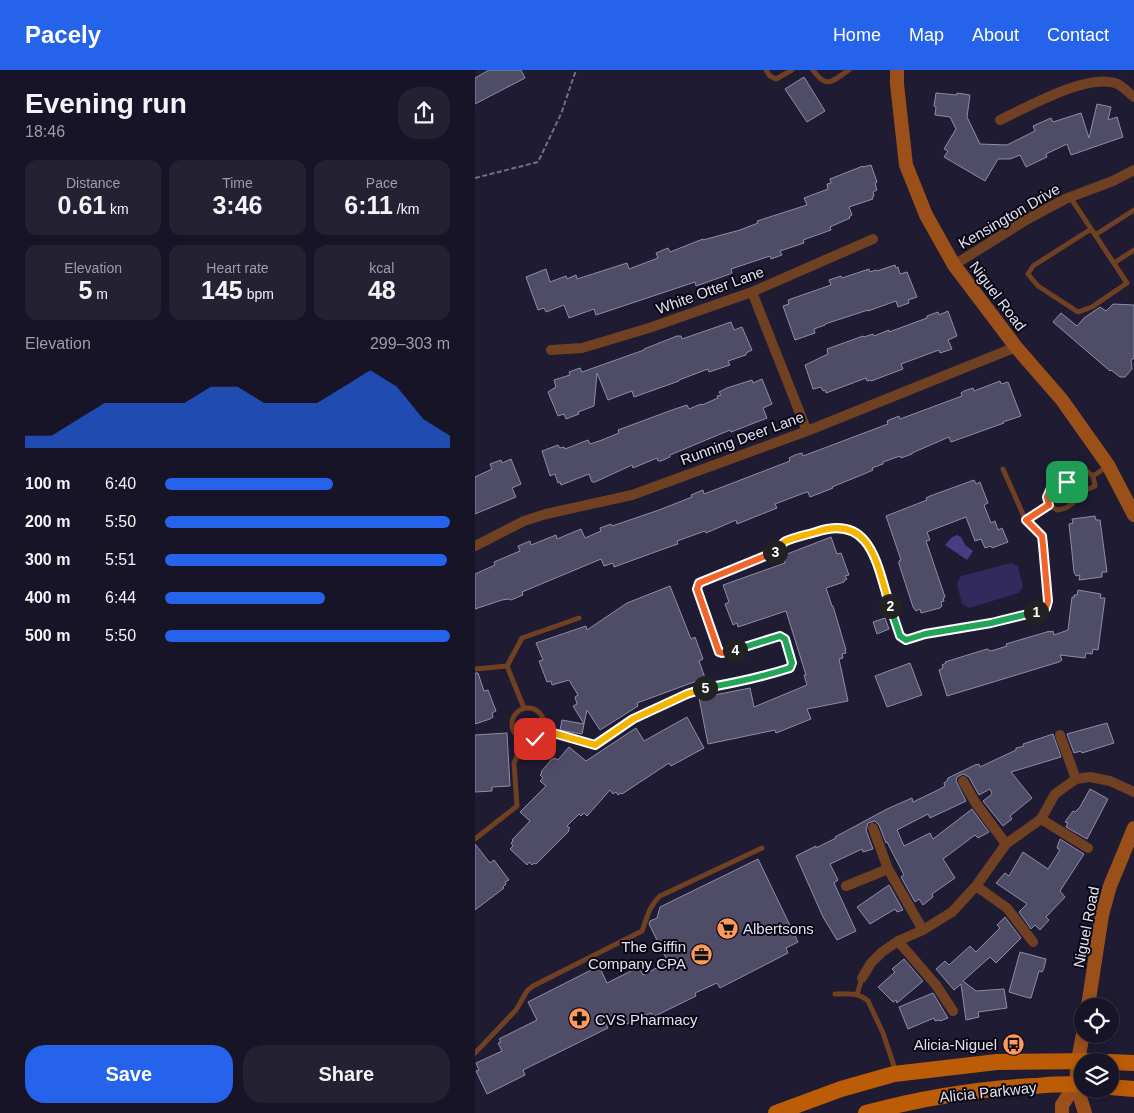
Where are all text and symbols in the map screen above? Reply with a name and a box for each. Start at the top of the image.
text: Pacely [25,21,101,48]
text: Home [833,25,881,45]
text: Map [909,25,944,45]
text: About [972,25,1019,45]
text: Contact [1047,25,1109,45]
button: share [398,87,450,139]
text: Evening run [25,88,187,119]
text: 18:46 [25,123,65,140]
text: Distance [66,175,120,191]
text: Time [222,175,253,191]
text: Pace [366,175,398,191]
street label: Kensington Drive [955,180,1063,252]
text: 0.61 [58,191,106,219]
text: 3:46 [212,191,263,219]
text: 6:11 [344,191,393,219]
text: km [106,201,129,217]
text: /km [393,201,419,217]
street label: Niguel Road [966,258,1030,334]
text: Elevation [64,260,122,276]
text: Heart rate [206,260,269,276]
text: kcal [369,260,394,276]
street label: White Otter Lane [654,263,766,317]
text: 5 [78,276,92,304]
text: 145 [201,276,243,304]
text: 48 [368,276,396,304]
text: m [92,286,108,302]
text: bpm [243,286,274,302]
text: Elevation [25,335,91,352]
text: 299–303 m [370,335,450,352]
street label: Running Deer Lane [678,408,806,468]
pin [1046,461,1088,503]
icon: arrive [1053,468,1081,496]
text: 100 m [25,475,70,492]
text: 6:40 [105,475,136,492]
text: 200 m [25,513,70,530]
text: 5:50 [105,513,136,530]
pin: 3 [763,540,787,564]
text: 3 [772,544,779,560]
text: 300 m [25,551,70,568]
text: 5:51 [105,551,136,568]
text: 400 m [25,589,70,606]
text: 6:44 [105,589,136,606]
pin: 2 [877,594,903,618]
text: 2 [887,598,894,614]
pin: 1 [1023,600,1049,624]
text: 1 [1033,604,1040,620]
text: 500 m [25,627,70,644]
text: 5:50 [105,627,136,644]
pin: 4 [723,638,747,662]
text: 4 [732,642,739,658]
pin: 5 [693,676,717,700]
text: 5 [702,680,709,696]
pin [514,718,556,760]
icon: check [521,725,549,753]
street label: Niguel Road [1070,885,1102,969]
supermarket icon: Albertsons [715,916,739,940]
place label: Albertsons [743,920,814,937]
place label: The Giffin Company CPA [588,938,686,972]
office icon: The Giffin Company CPA [690,943,714,967]
map controls [1074,998,1119,1098]
button: locate [1074,998,1119,1043]
pharmacy icon: CVS Pharmacy [567,1007,591,1031]
place label: CVS Pharmacy [595,1011,698,1028]
bus stop icon: Alicia-Niguel [1001,1032,1025,1056]
place label: Alicia-Niguel [914,1036,997,1053]
button: Save [25,1045,233,1103]
button: Share [243,1045,450,1103]
button: layers [1074,1053,1119,1098]
street label: Alicia Parkway [939,1078,1038,1106]

